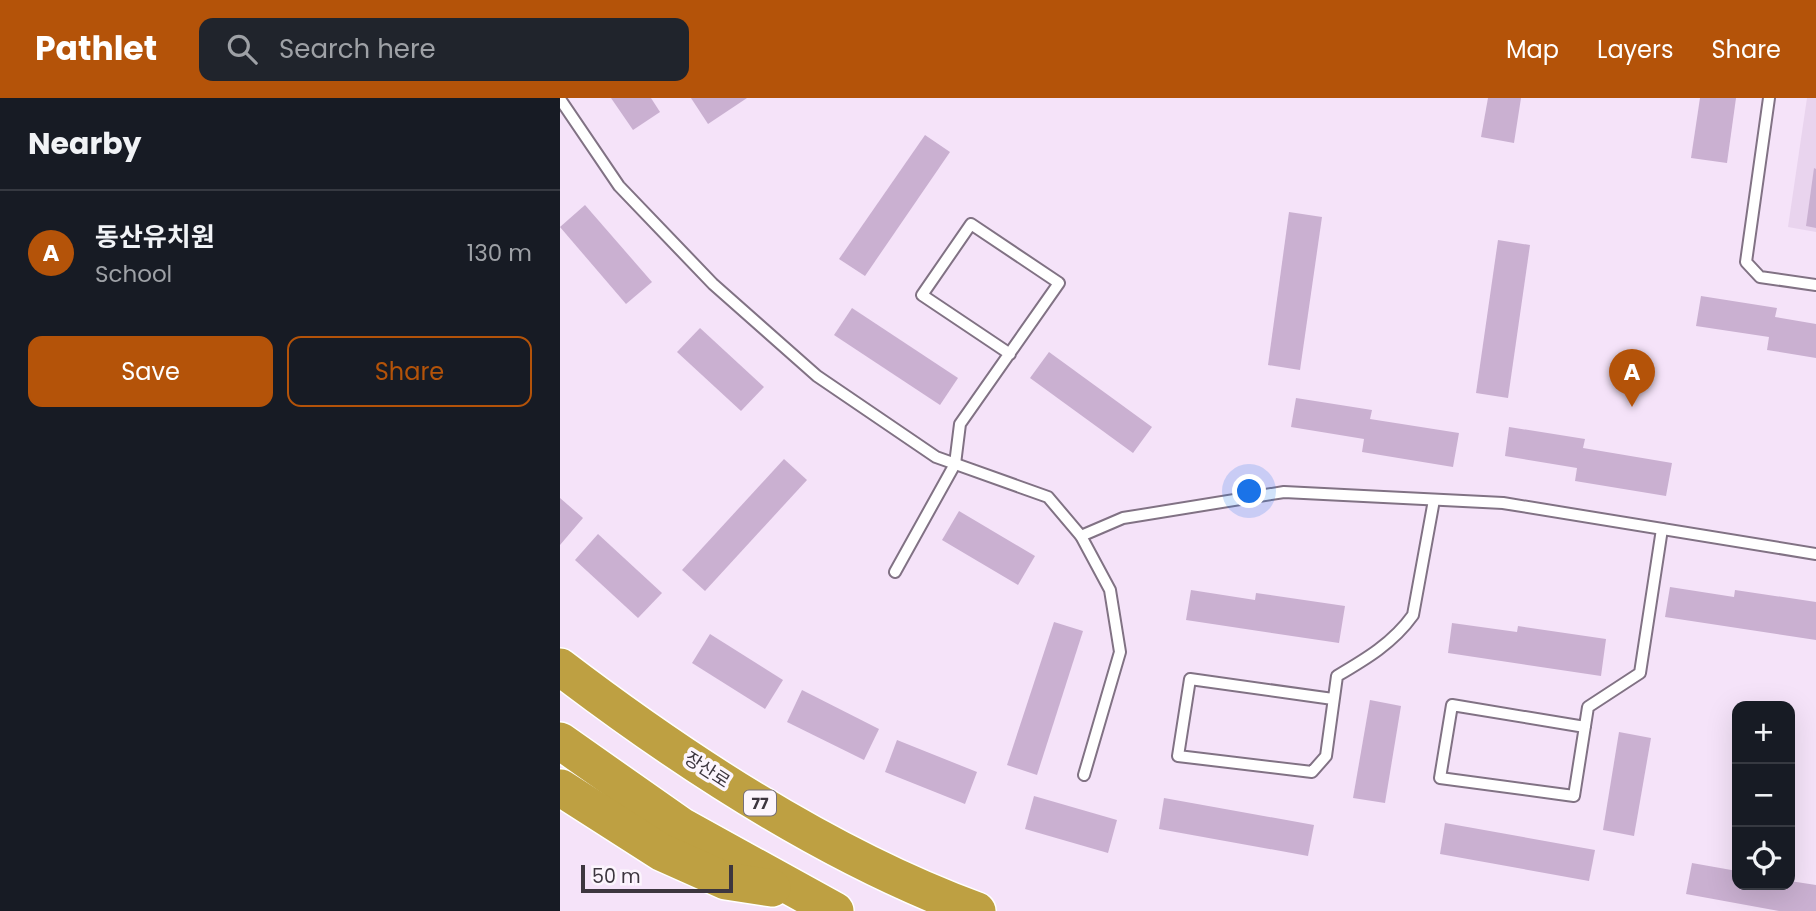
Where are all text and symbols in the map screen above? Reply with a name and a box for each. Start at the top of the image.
search box [199,18,689,81]
text: Pathlet [35,25,157,72]
icon: search [223,30,261,68]
text: Search here [279,31,436,67]
text: Map [1506,33,1559,66]
text: Layers [1597,33,1673,66]
text: Share [1711,33,1781,66]
text: Nearby [28,122,142,165]
text: 동산유치원 [95,219,215,255]
text: A [43,237,59,269]
text: 130 m [467,237,532,269]
text: School [95,258,172,290]
button: Save [28,336,273,407]
button: Share [287,336,532,407]
pin: A [1609,349,1655,407]
your location [1232,474,1266,508]
map controls [1732,701,1795,890]
button: + [1732,701,1795,764]
street label: 장산로 [680,746,735,794]
button: − [1732,764,1795,827]
road number: 77 [744,790,776,816]
button: locate [1732,827,1795,890]
scale bar [581,862,733,894]
text: 50 m [592,863,641,890]

